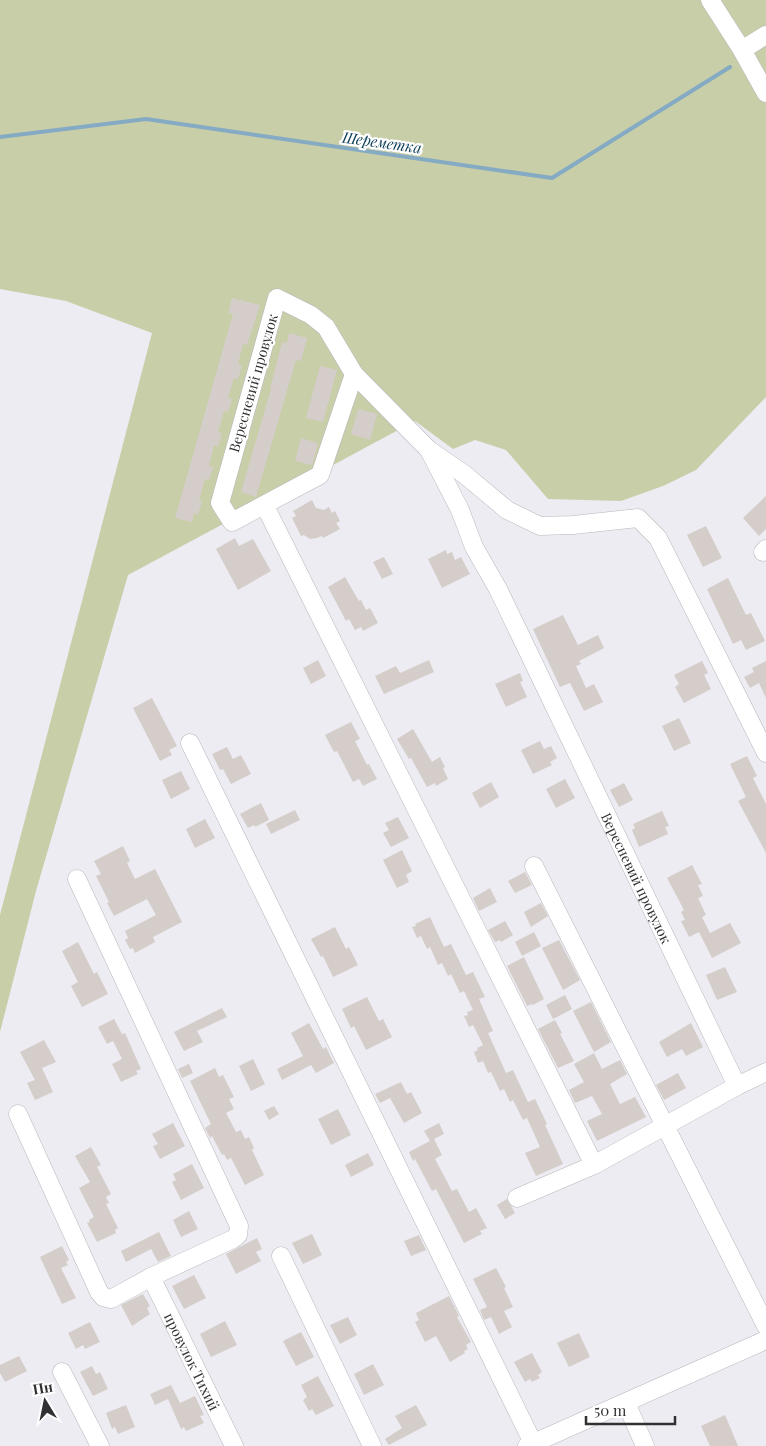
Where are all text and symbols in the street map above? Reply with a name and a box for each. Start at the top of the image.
water label: Шереметка [340,126,423,157]
street label: Вересневий провулок [224,312,282,454]
street label: Вересневий провулок [597,809,677,947]
street label: провулок Тихий [160,1309,225,1414]
north arrow [20,1376,70,1426]
text: Пн [31,1377,54,1399]
scale bar [586,1394,675,1426]
text: 50 m [594,1400,627,1420]

